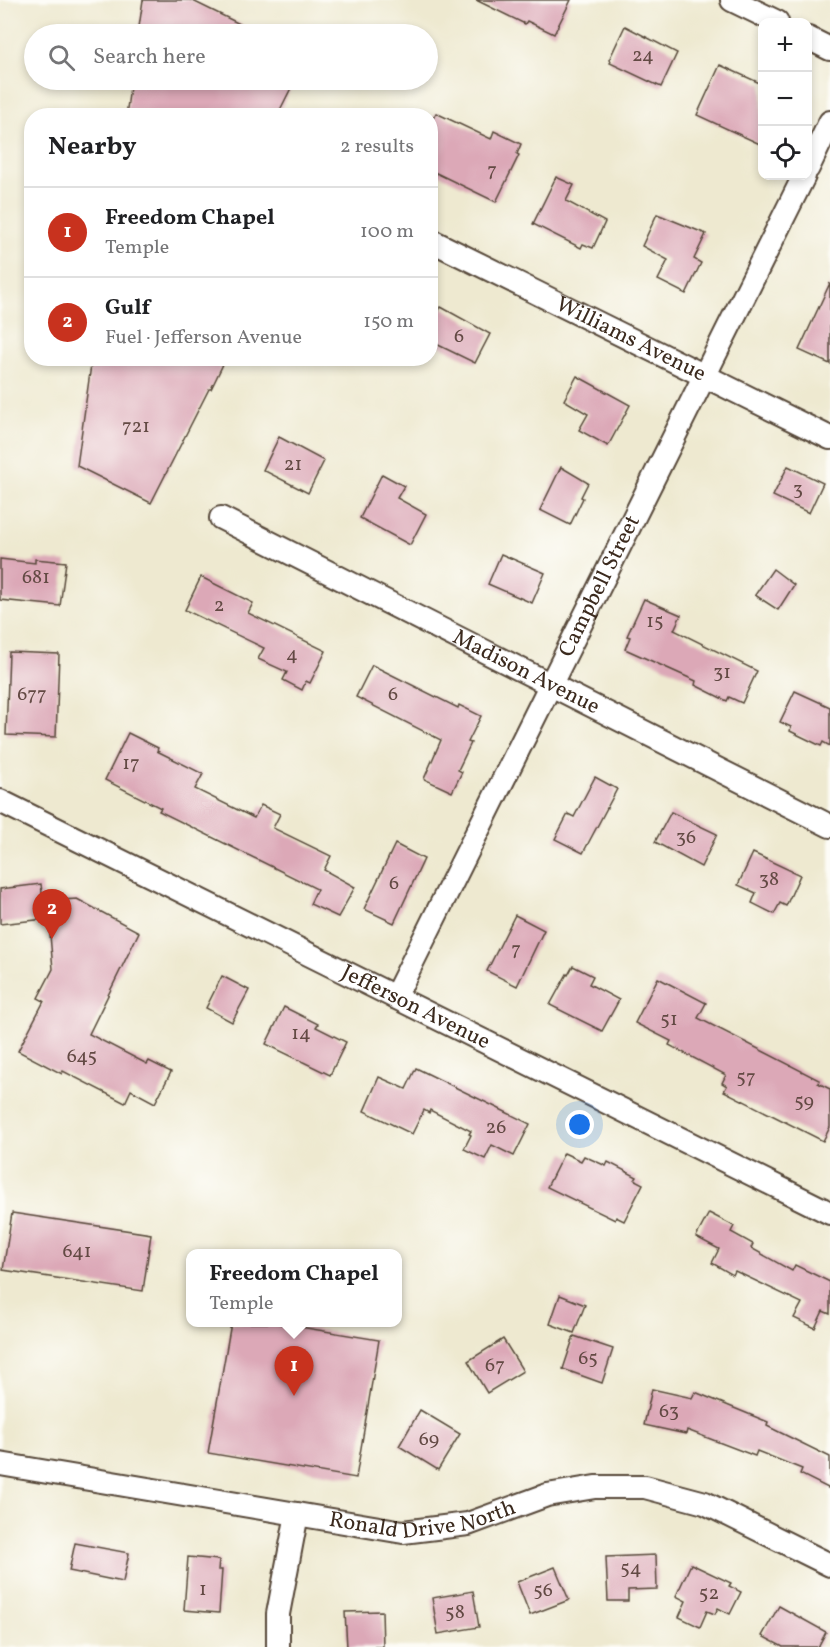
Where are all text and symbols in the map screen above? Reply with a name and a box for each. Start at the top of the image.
map controls [758,18,812,180]
button: + [758,18,812,72]
search box [24,24,438,90]
icon: search [45,41,78,74]
text: Search here [93,42,206,73]
house number: 24 [632,42,654,70]
button: − [758,72,812,126]
button: locate [758,126,812,180]
text: Nearby [48,129,137,165]
text: 2 results [340,133,414,161]
house number: 7 [487,157,497,185]
text: Freedom Chapel [105,203,275,234]
text: 1 [63,218,72,246]
text: 100 m [360,218,414,246]
text: Temple [105,234,169,262]
street label: Williams Avenue [550,289,711,390]
text: Gulf [105,293,150,324]
text: 2 [62,308,73,336]
text: 150 m [363,308,414,336]
house number: 6 [454,323,464,351]
text: Fuel · Jefferson Avenue [105,324,302,352]
house number: 721 [122,413,150,441]
house number: 21 [284,451,302,479]
house number: 3 [793,476,803,504]
street label: Campbell Street [551,510,648,662]
house number: 681 [22,564,50,592]
house number: 2 [214,592,224,620]
house number: 15 [646,608,664,636]
street label: Madison Avenue [447,622,605,723]
house number: 4 [286,641,298,669]
house number: 31 [713,659,731,687]
house number: 677 [17,681,47,709]
house number: 6 [388,681,398,709]
house number: 17 [122,750,140,778]
house number: 36 [676,824,696,852]
house number: 38 [759,866,779,894]
house number: 6 [389,870,399,898]
pin: 2 [32,890,72,939]
house number: 7 [511,936,521,964]
street label: Jefferson Avenue [336,957,495,1057]
house number: 51 [660,1006,678,1034]
house number: 14 [291,1020,311,1048]
house number: 645 [67,1043,97,1071]
house number: 57 [736,1064,756,1092]
house number: 59 [794,1088,814,1116]
your location [565,1110,594,1139]
house number: 26 [486,1114,506,1142]
house number: 641 [62,1238,92,1266]
popup [186,1249,402,1327]
text: Freedom Chapel [209,1259,379,1290]
text: Temple [209,1290,273,1318]
house number: 65 [578,1345,598,1373]
pin: 1 [274,1346,314,1396]
house number: 67 [485,1352,505,1380]
house number: 63 [659,1398,679,1426]
house number: 69 [419,1426,439,1454]
street label: Ronald Drive North [327,1492,520,1547]
house number: 54 [620,1555,642,1583]
house number: 1 [199,1576,207,1604]
house number: 56 [533,1577,553,1605]
house number: 52 [699,1580,719,1608]
house number: 58 [445,1599,465,1627]

